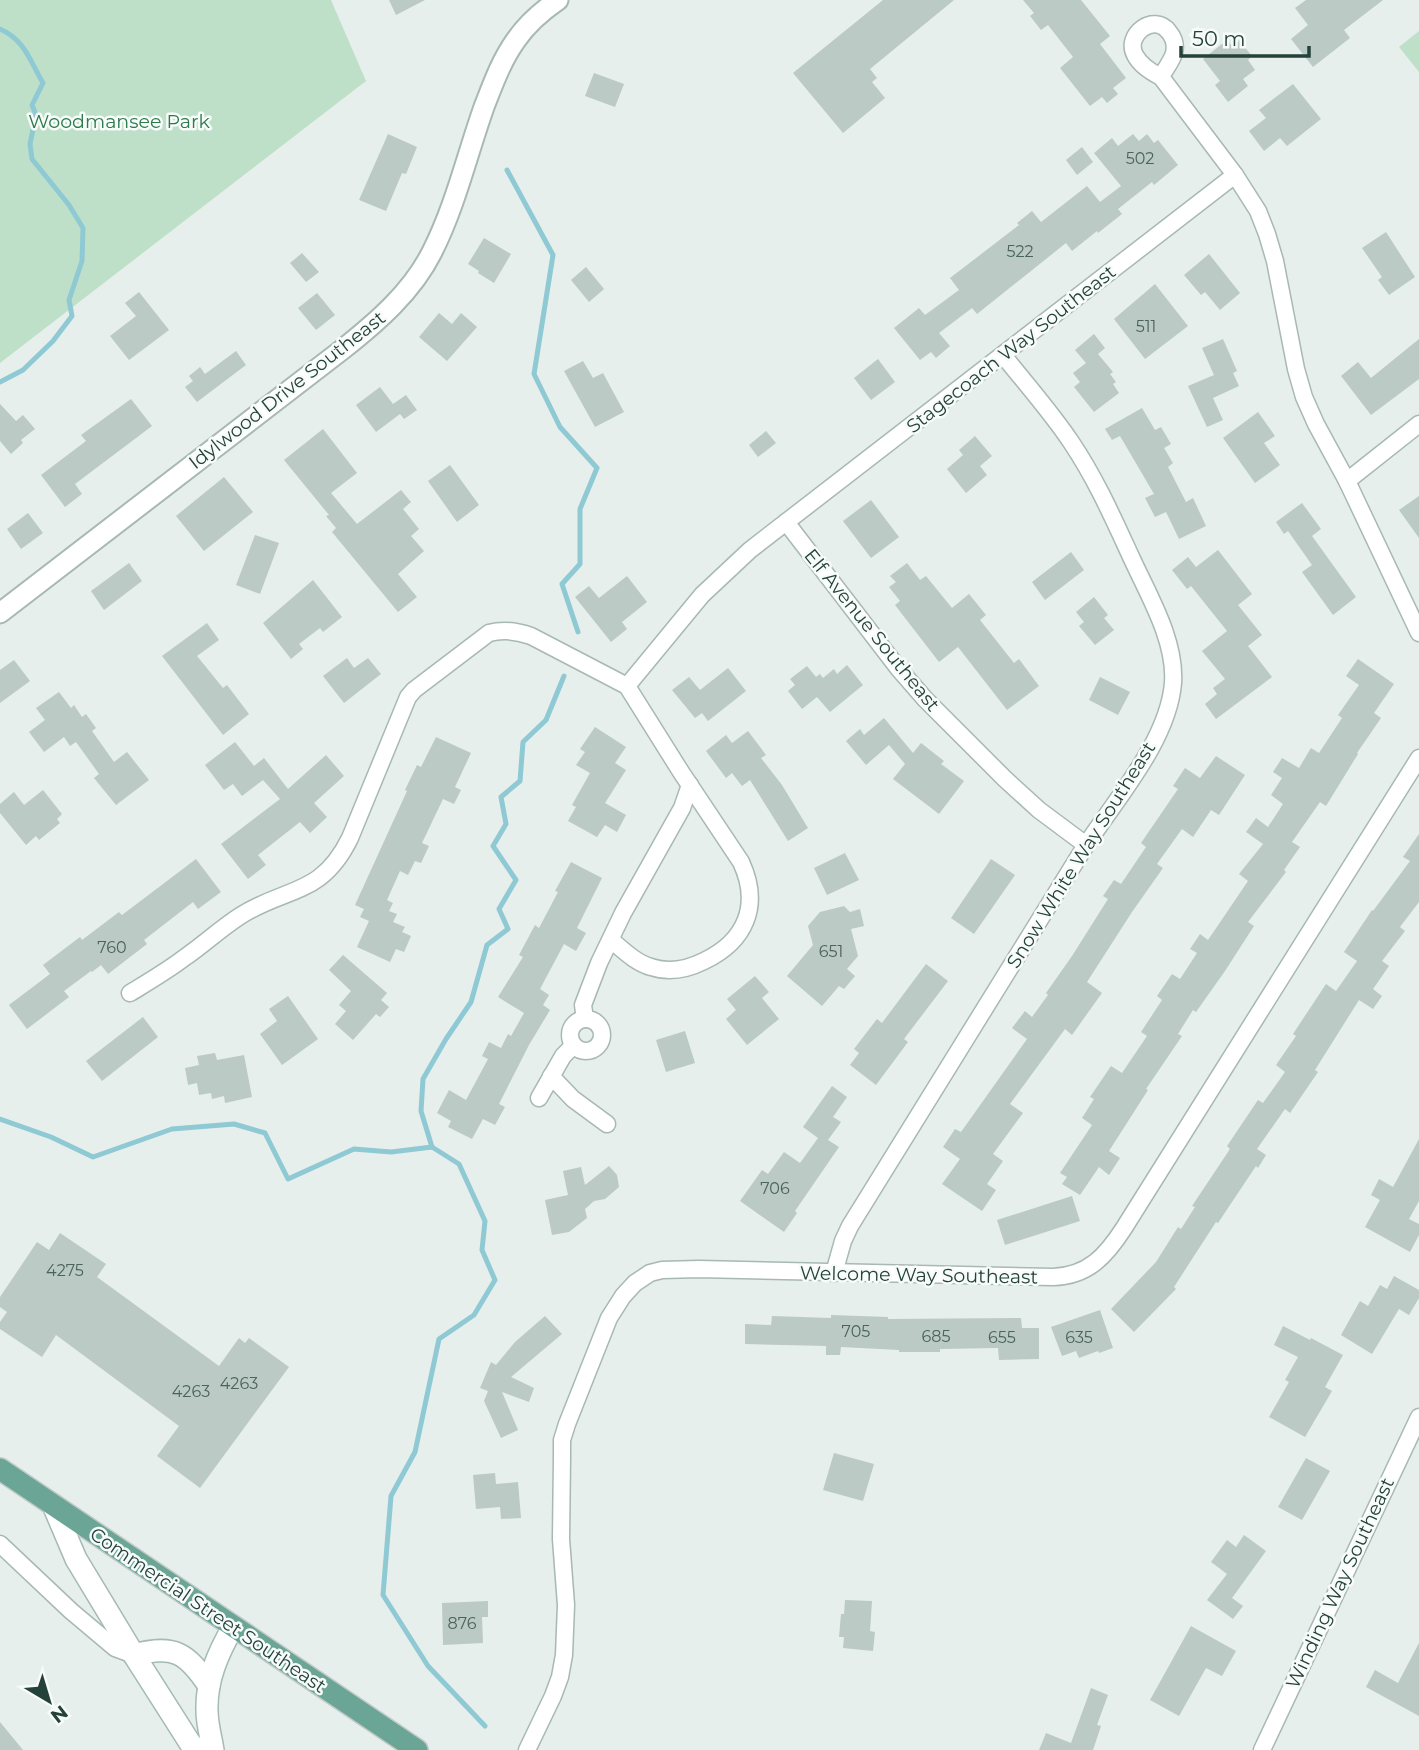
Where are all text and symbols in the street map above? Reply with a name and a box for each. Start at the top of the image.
scale bar [1181,14,1309,58]
text: 50 m [1192,26,1246,51]
park label: Woodmansee Park [28,110,210,133]
house number: 502 [1126,149,1154,168]
house number: 522 [1006,242,1034,261]
street label: Stagecoach Way Southeast [902,260,1120,438]
street label: Idylwood Drive Southeast [184,306,390,474]
house number: 511 [1136,317,1156,336]
street label: Elf Avenue Southeast [799,544,945,716]
street label: Snow White Way Southeast [1002,737,1161,972]
house number: 760 [97,938,127,957]
house number: 651 [819,942,843,961]
house number: 706 [760,1179,790,1198]
house number: 4275 [46,1261,84,1280]
street label: Welcome Way Southeast [800,1261,1039,1289]
house number: 705 [842,1322,870,1341]
house number: 685 [921,1327,951,1346]
house number: 655 [988,1328,1016,1347]
house number: 635 [1065,1328,1093,1347]
house number: 4263 [220,1374,258,1393]
house number: 4263 [172,1382,210,1401]
street label: Winding Way Southeast [1281,1474,1399,1692]
street label: Commercial Street Southeast [86,1522,331,1698]
house number: 876 [447,1614,477,1633]
north arrow [14,1666,84,1736]
text: N [46,1700,72,1728]

